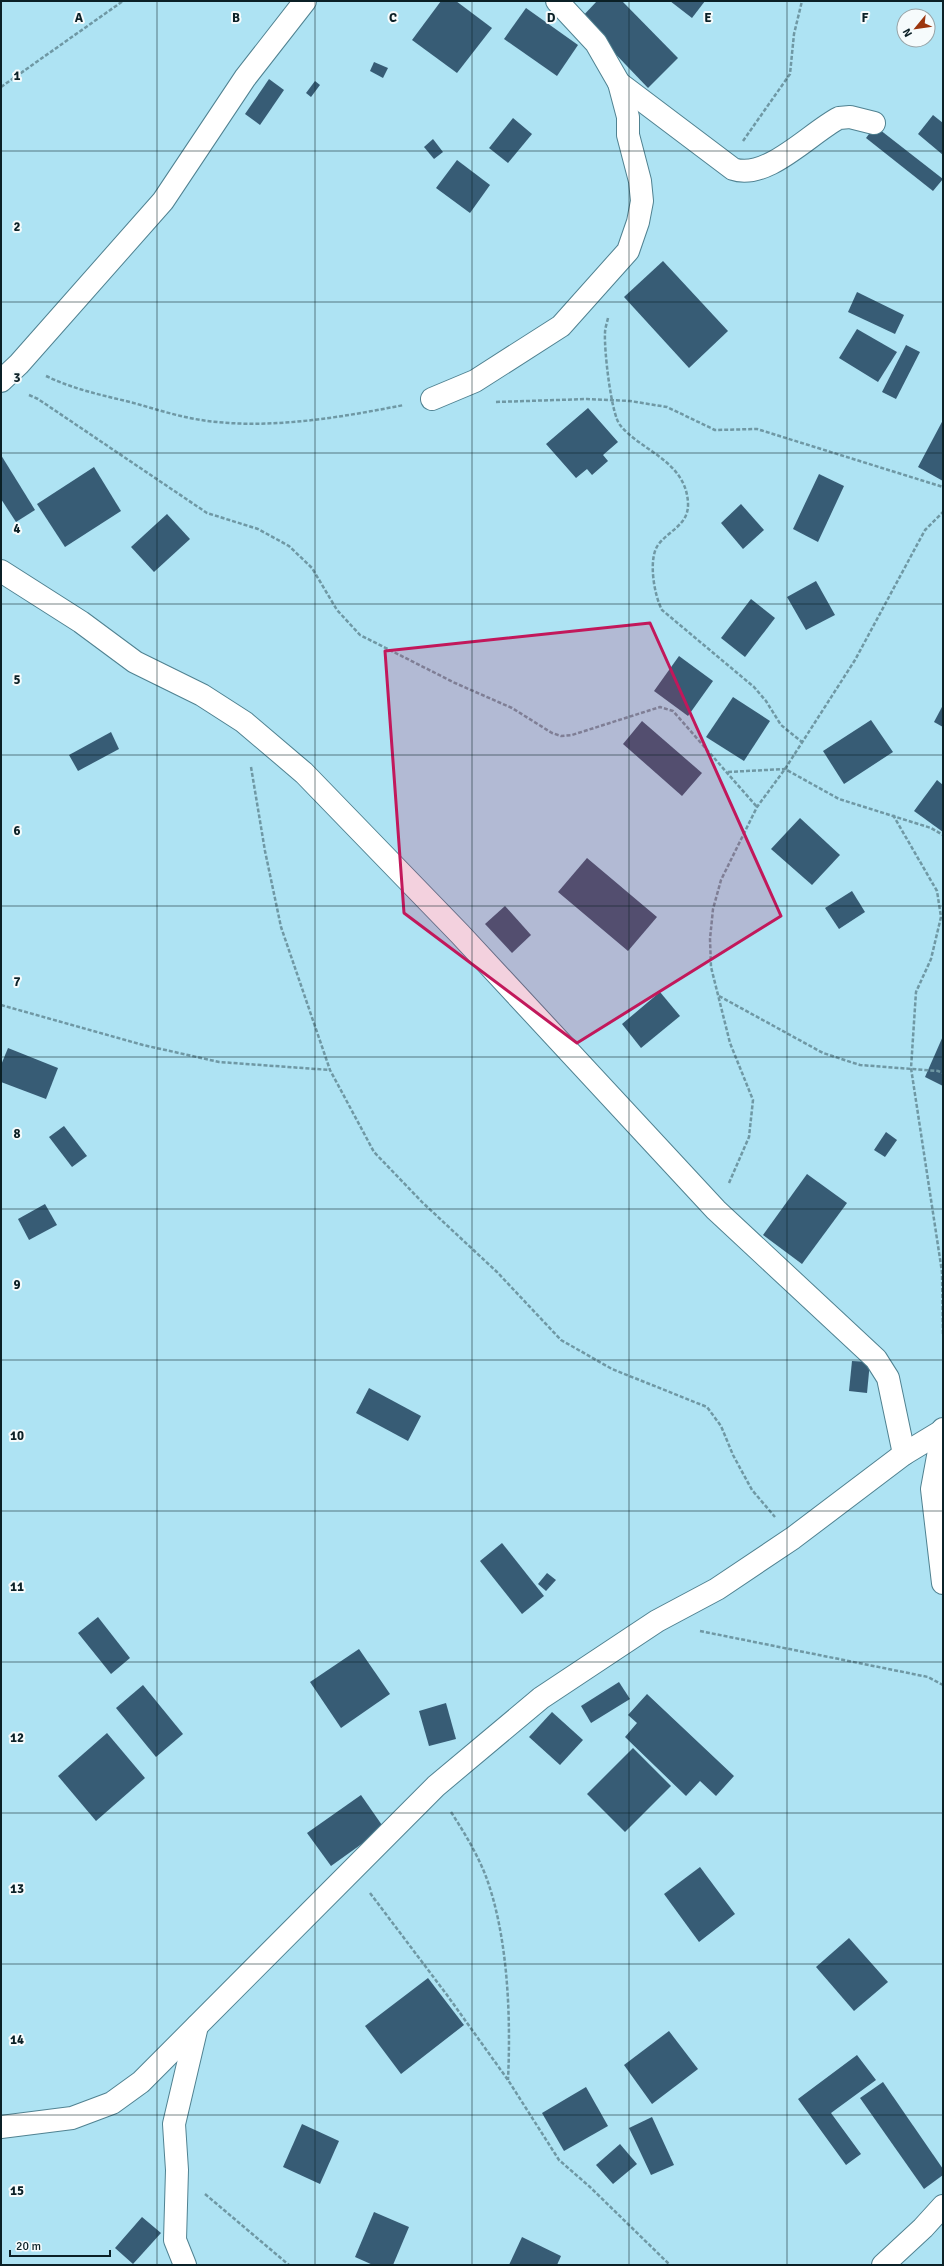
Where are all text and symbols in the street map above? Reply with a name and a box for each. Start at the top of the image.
north arrow [896,8,936,48]
text: A [75,10,84,26]
text: B [232,10,240,26]
text: C [389,10,397,26]
text: D [547,10,556,26]
text: E [704,10,712,26]
text: F [862,10,869,26]
text: N [900,26,915,39]
text: 1 [13,68,21,84]
text: 2 [13,219,21,235]
text: 3 [13,370,21,386]
text: 4 [13,521,21,537]
text: 5 [13,672,21,688]
text: 6 [13,823,21,839]
text: 7 [13,974,21,990]
text: 8 [13,1126,21,1142]
text: 9 [13,1277,21,1293]
text: 10 [10,1428,24,1444]
text: 11 [10,1579,24,1595]
text: 12 [10,1730,24,1746]
text: 13 [10,1881,24,1897]
text: 14 [10,2032,24,2048]
text: 15 [10,2183,24,2199]
scale bar [10,2232,110,2258]
text: 20 m [16,2239,41,2254]

